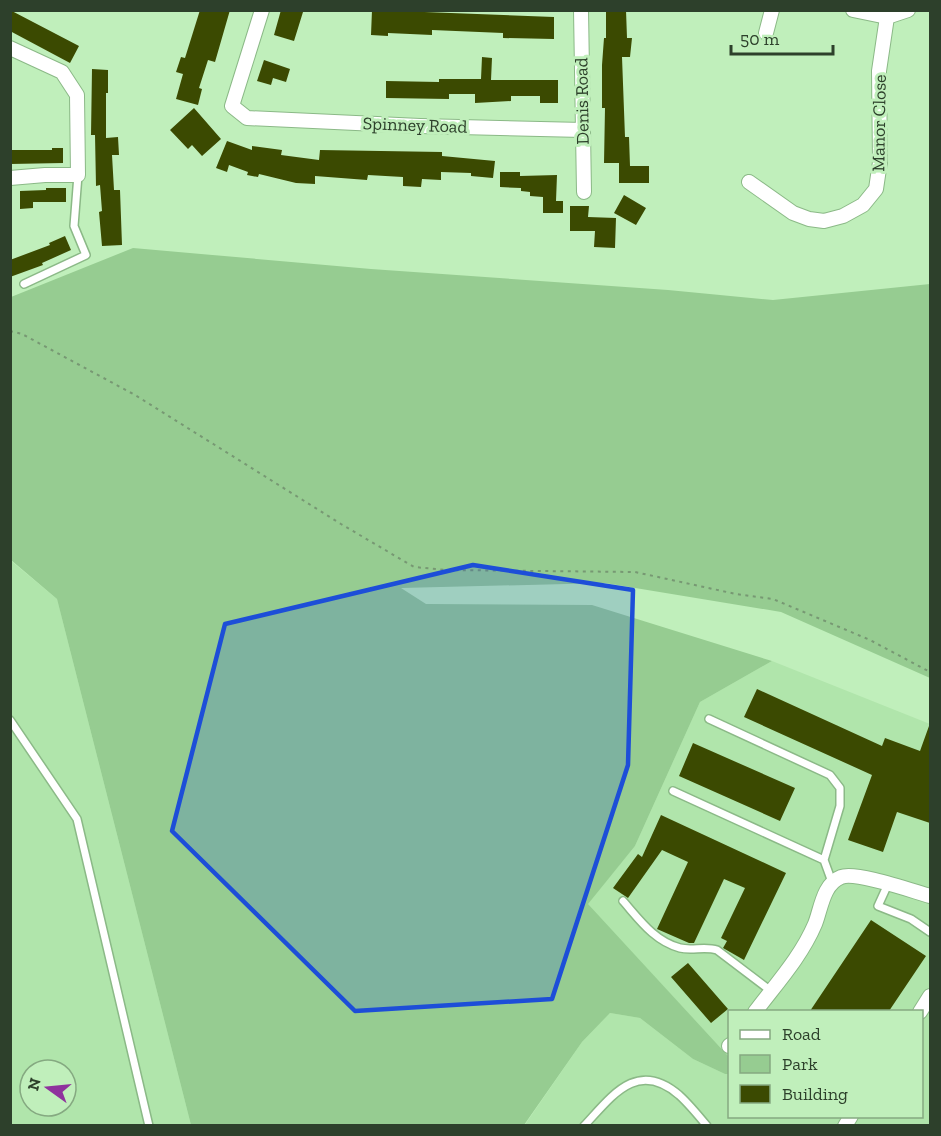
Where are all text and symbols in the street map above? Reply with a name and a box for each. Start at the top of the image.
scale bar [731,18,833,56]
text: 50 m [740,28,780,50]
street label: Denis Road [570,57,594,145]
street label: Manor Close [867,74,891,172]
street label: Spinney Road [362,112,468,138]
legend [728,1010,923,1118]
text: Road [782,1023,821,1045]
text: Park [782,1053,818,1075]
north arrow [18,1058,78,1118]
text: N [23,1076,45,1093]
text: Building [782,1083,848,1105]

